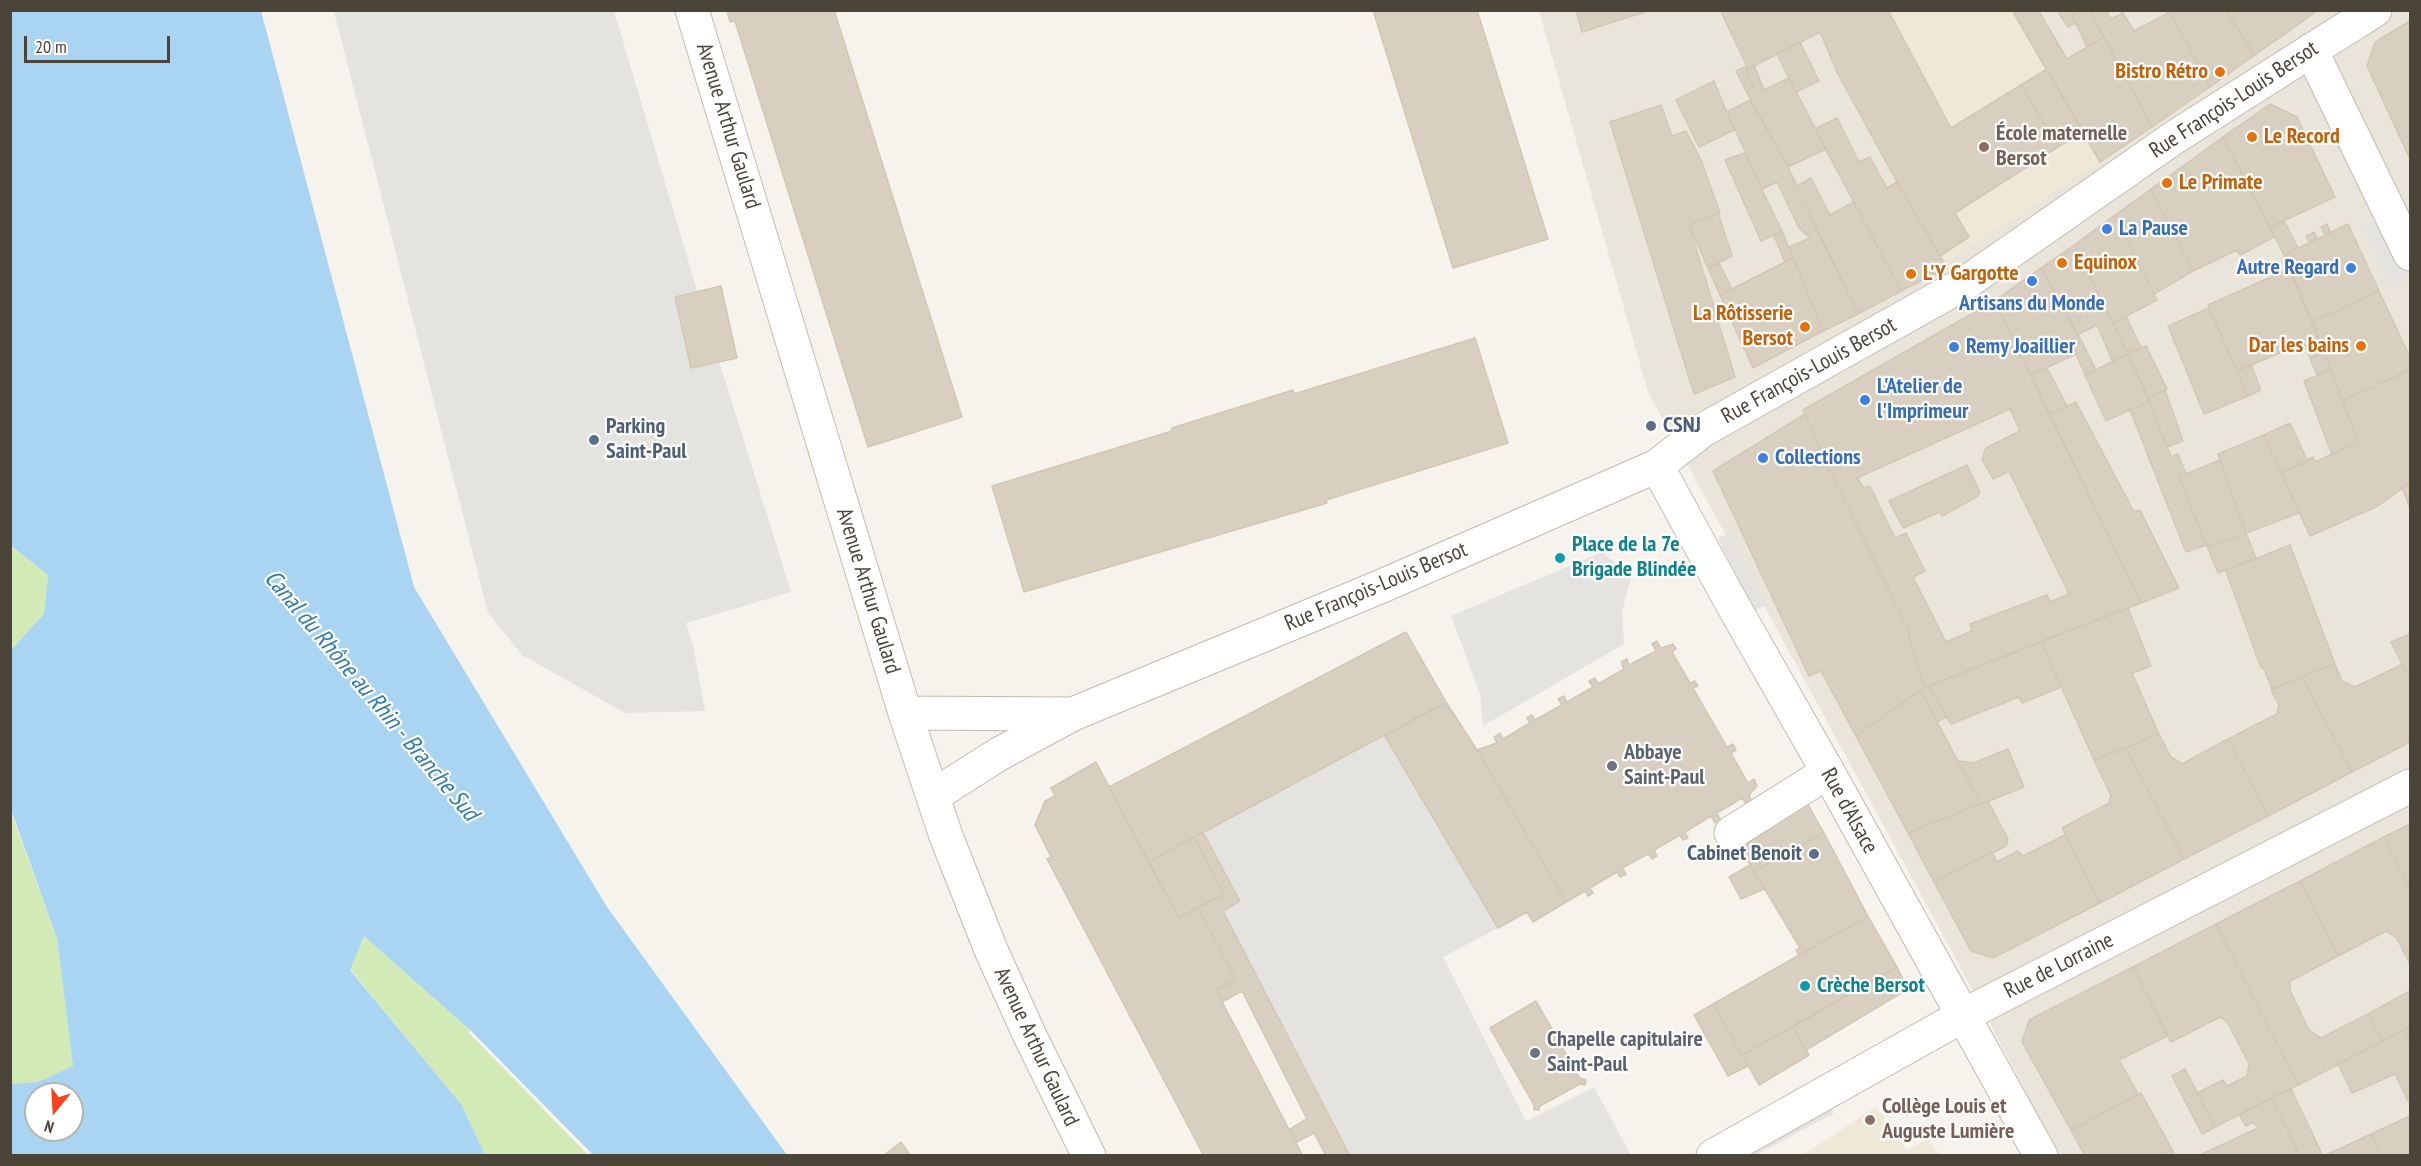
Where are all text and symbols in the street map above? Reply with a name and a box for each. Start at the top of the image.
scale bar [27,24,172,62]
text: 20 m [35,35,67,58]
street label: Rue François-Louis Bersot [2145,36,2323,164]
street label: Avenue Arthur Gaulard [690,40,766,212]
place label: Bistro Rétro [2115,59,2208,85]
marker: Bistro Rétro [2213,65,2227,79]
place label: École maternelle Bersot [1996,121,2127,172]
place label: Le Record [2264,124,2340,150]
marker: Le Record [2245,130,2259,144]
marker: École maternelle Bersot [1977,140,1991,154]
place label: Le Primate [2179,170,2263,196]
marker: Le Primate [2160,176,2174,190]
place label: La Pause [2119,216,2188,242]
marker: La Pause [2100,222,2114,236]
place label: Equinox [2074,250,2137,276]
place label: Autre Regard [2237,255,2339,281]
marker: Equinox [2055,256,2069,270]
place label: L'Y Gargotte [1923,261,2019,287]
marker: Autre Regard [2344,261,2358,275]
marker: L'Y Gargotte [1904,267,1918,281]
marker: Artisans du Monde [2025,274,2039,288]
place label: Artisans du Monde [1959,291,2105,317]
place label: La Rôtisserie Bersot [1693,301,1793,352]
street label: Rue François-Louis Bersot [1717,312,1901,430]
marker: La Rôtisserie Bersot [1798,320,1812,334]
place label: Dar les bains [2249,333,2349,359]
place label: Remy Joaillier [1966,334,2075,360]
marker: Dar les bains [2354,339,2368,353]
marker: Remy Joaillier [1947,340,1961,354]
place label: L'Atelier de l'Imprimeur [1877,374,1968,426]
marker: L'Atelier de l'Imprimeur [1858,393,1872,407]
place label: CSNJ [1663,413,1701,439]
place label: Parking Saint-Paul [606,414,687,466]
marker: CSNJ [1644,419,1658,433]
marker: Parking Saint-Paul [587,433,601,447]
place label: Collections [1775,445,1861,471]
marker: Collections [1756,451,1770,465]
street label: Avenue Arthur Gaulard [830,505,906,677]
place label: Place de la 7e Brigade Blindée [1572,532,1696,584]
street label: Rue François-Louis Bersot [1281,537,1471,637]
marker: Place de la 7e Brigade Blindée [1553,551,1567,565]
water label: Canal du Rhône au Rhin - Branche Sud [258,565,484,827]
place label: Abbaye Saint-Paul [1624,740,1705,792]
marker: Abbaye Saint-Paul [1605,759,1619,773]
street label: Rue d'Alsace [1815,764,1883,858]
place label: Cabinet Benoit [1687,841,1802,867]
marker: Cabinet Benoit [1807,847,1821,861]
street label: Rue de Lorraine [2000,927,2118,1005]
street label: Avenue Arthur Gaulard [988,964,1084,1130]
place label: Crèche Bersot [1817,973,1925,999]
marker: Crèche Bersot [1798,979,1812,993]
place label: Chapelle capitulaire Saint-Paul [1547,1027,1703,1078]
marker: Chapelle capitulaire Saint-Paul [1528,1046,1542,1060]
north arrow [24,1082,84,1142]
place label: Collège Louis et Auguste Lumière [1882,1094,2014,1146]
marker: Collège Louis et Auguste Lumière [1863,1113,1877,1127]
text: N [42,1116,56,1138]

